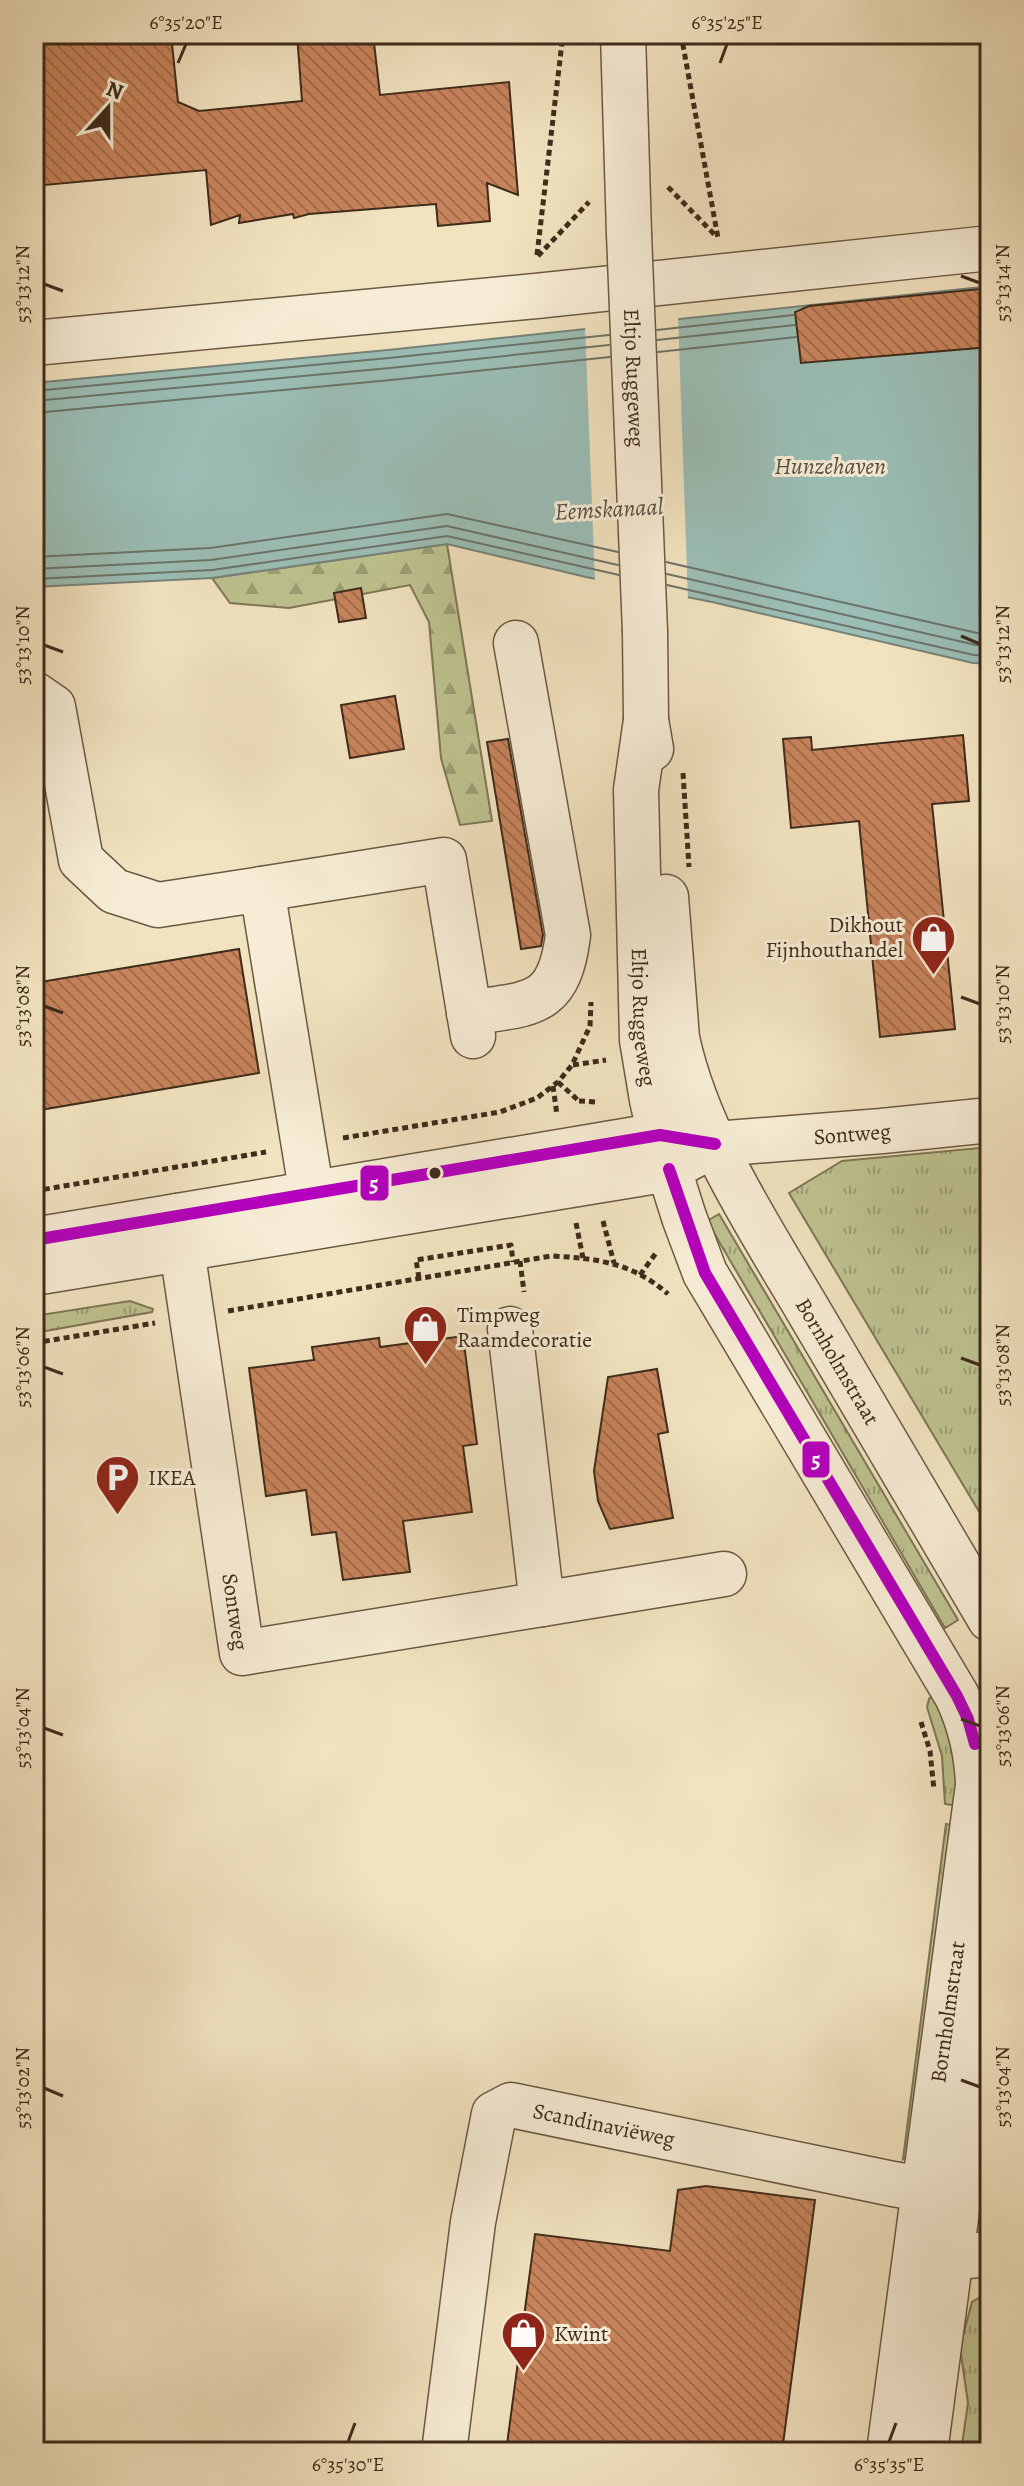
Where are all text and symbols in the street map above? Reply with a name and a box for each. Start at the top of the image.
text: 6°35'20"E [149,9,223,36]
text: 6°35'25"E [691,9,763,36]
north arrow [68,68,148,148]
text: N [102,73,128,107]
text: 53°13'14"N [989,244,1016,322]
text: 53°13'12"N [9,245,36,323]
street label: Eltjo Ruggeweg [616,308,652,448]
water label: Hunzehaven [774,450,886,482]
water label: Eemskanaal [554,490,664,528]
text: 53°13'10"N [9,605,36,685]
text: 53°13'12"N [989,605,1016,683]
place label: Dikhout Fijnhouthandel [765,910,903,965]
shop icon: Dikhout Fijnhouthandel [910,913,958,976]
street label: Eltjo Ruggeweg [624,947,663,1089]
text: 53°13'10"N [989,964,1016,1044]
text: 53°13'08"N [9,965,36,1047]
street label: Sontweg [812,1116,892,1152]
line badge: 5 [359,1164,390,1202]
unlabelled marker [427,1165,443,1181]
text: 5 [369,1169,379,1199]
street label: Bornholmstraat [788,1292,886,1431]
place label: Timpweg Raamdecoratie [457,1300,592,1355]
shop icon: Timpweg Raamdecoratie [402,1303,450,1366]
text: 53°13'08"N [989,1324,1016,1406]
text: 53°13'06"N [9,1326,36,1408]
line badge: 5 [801,1440,831,1479]
text: 5 [811,1445,821,1475]
parking icon: IKEA [93,1453,141,1516]
place label: IKEA [148,1463,197,1493]
street label: Sontweg [214,1571,255,1652]
text: 53°13'06"N [989,1685,1016,1767]
text: 53°13'04"N [9,1687,36,1769]
street label: Bornholmstraat [923,1939,973,2085]
text: 53°13'04"N [989,2046,1016,2128]
text: 53°13'02"N [9,2047,36,2129]
street label: Scandinaviëweg [530,2096,677,2155]
shop icon: Kwint [499,2309,547,2372]
place label: Kwint [554,2319,608,2349]
text: 6°35'30"E [312,2451,384,2478]
text: 6°35'35"E [854,2451,924,2478]

